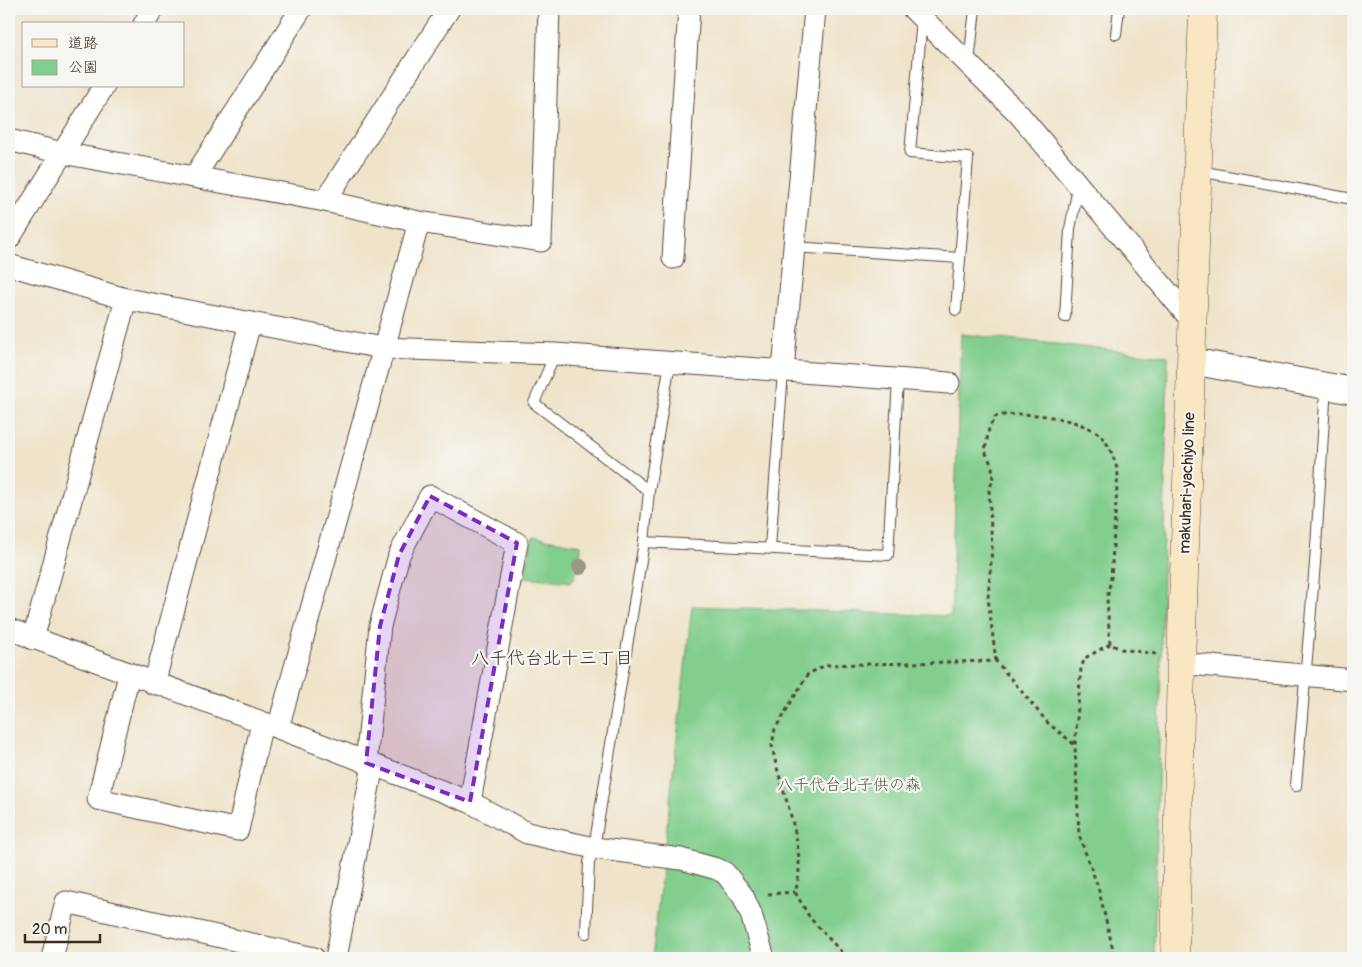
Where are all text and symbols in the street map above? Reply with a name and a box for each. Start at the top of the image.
legend [22,22,185,88]
text: 道路 [68,34,98,53]
text: 公園 [68,58,98,77]
street label: makuhari-yachiyo line [1175,412,1199,554]
district label: 八千代台北十三丁目 [471,647,633,670]
park label: 八千代台北子供の森 [777,775,921,795]
scale bar [25,912,100,944]
text: 20 m [32,920,67,939]

